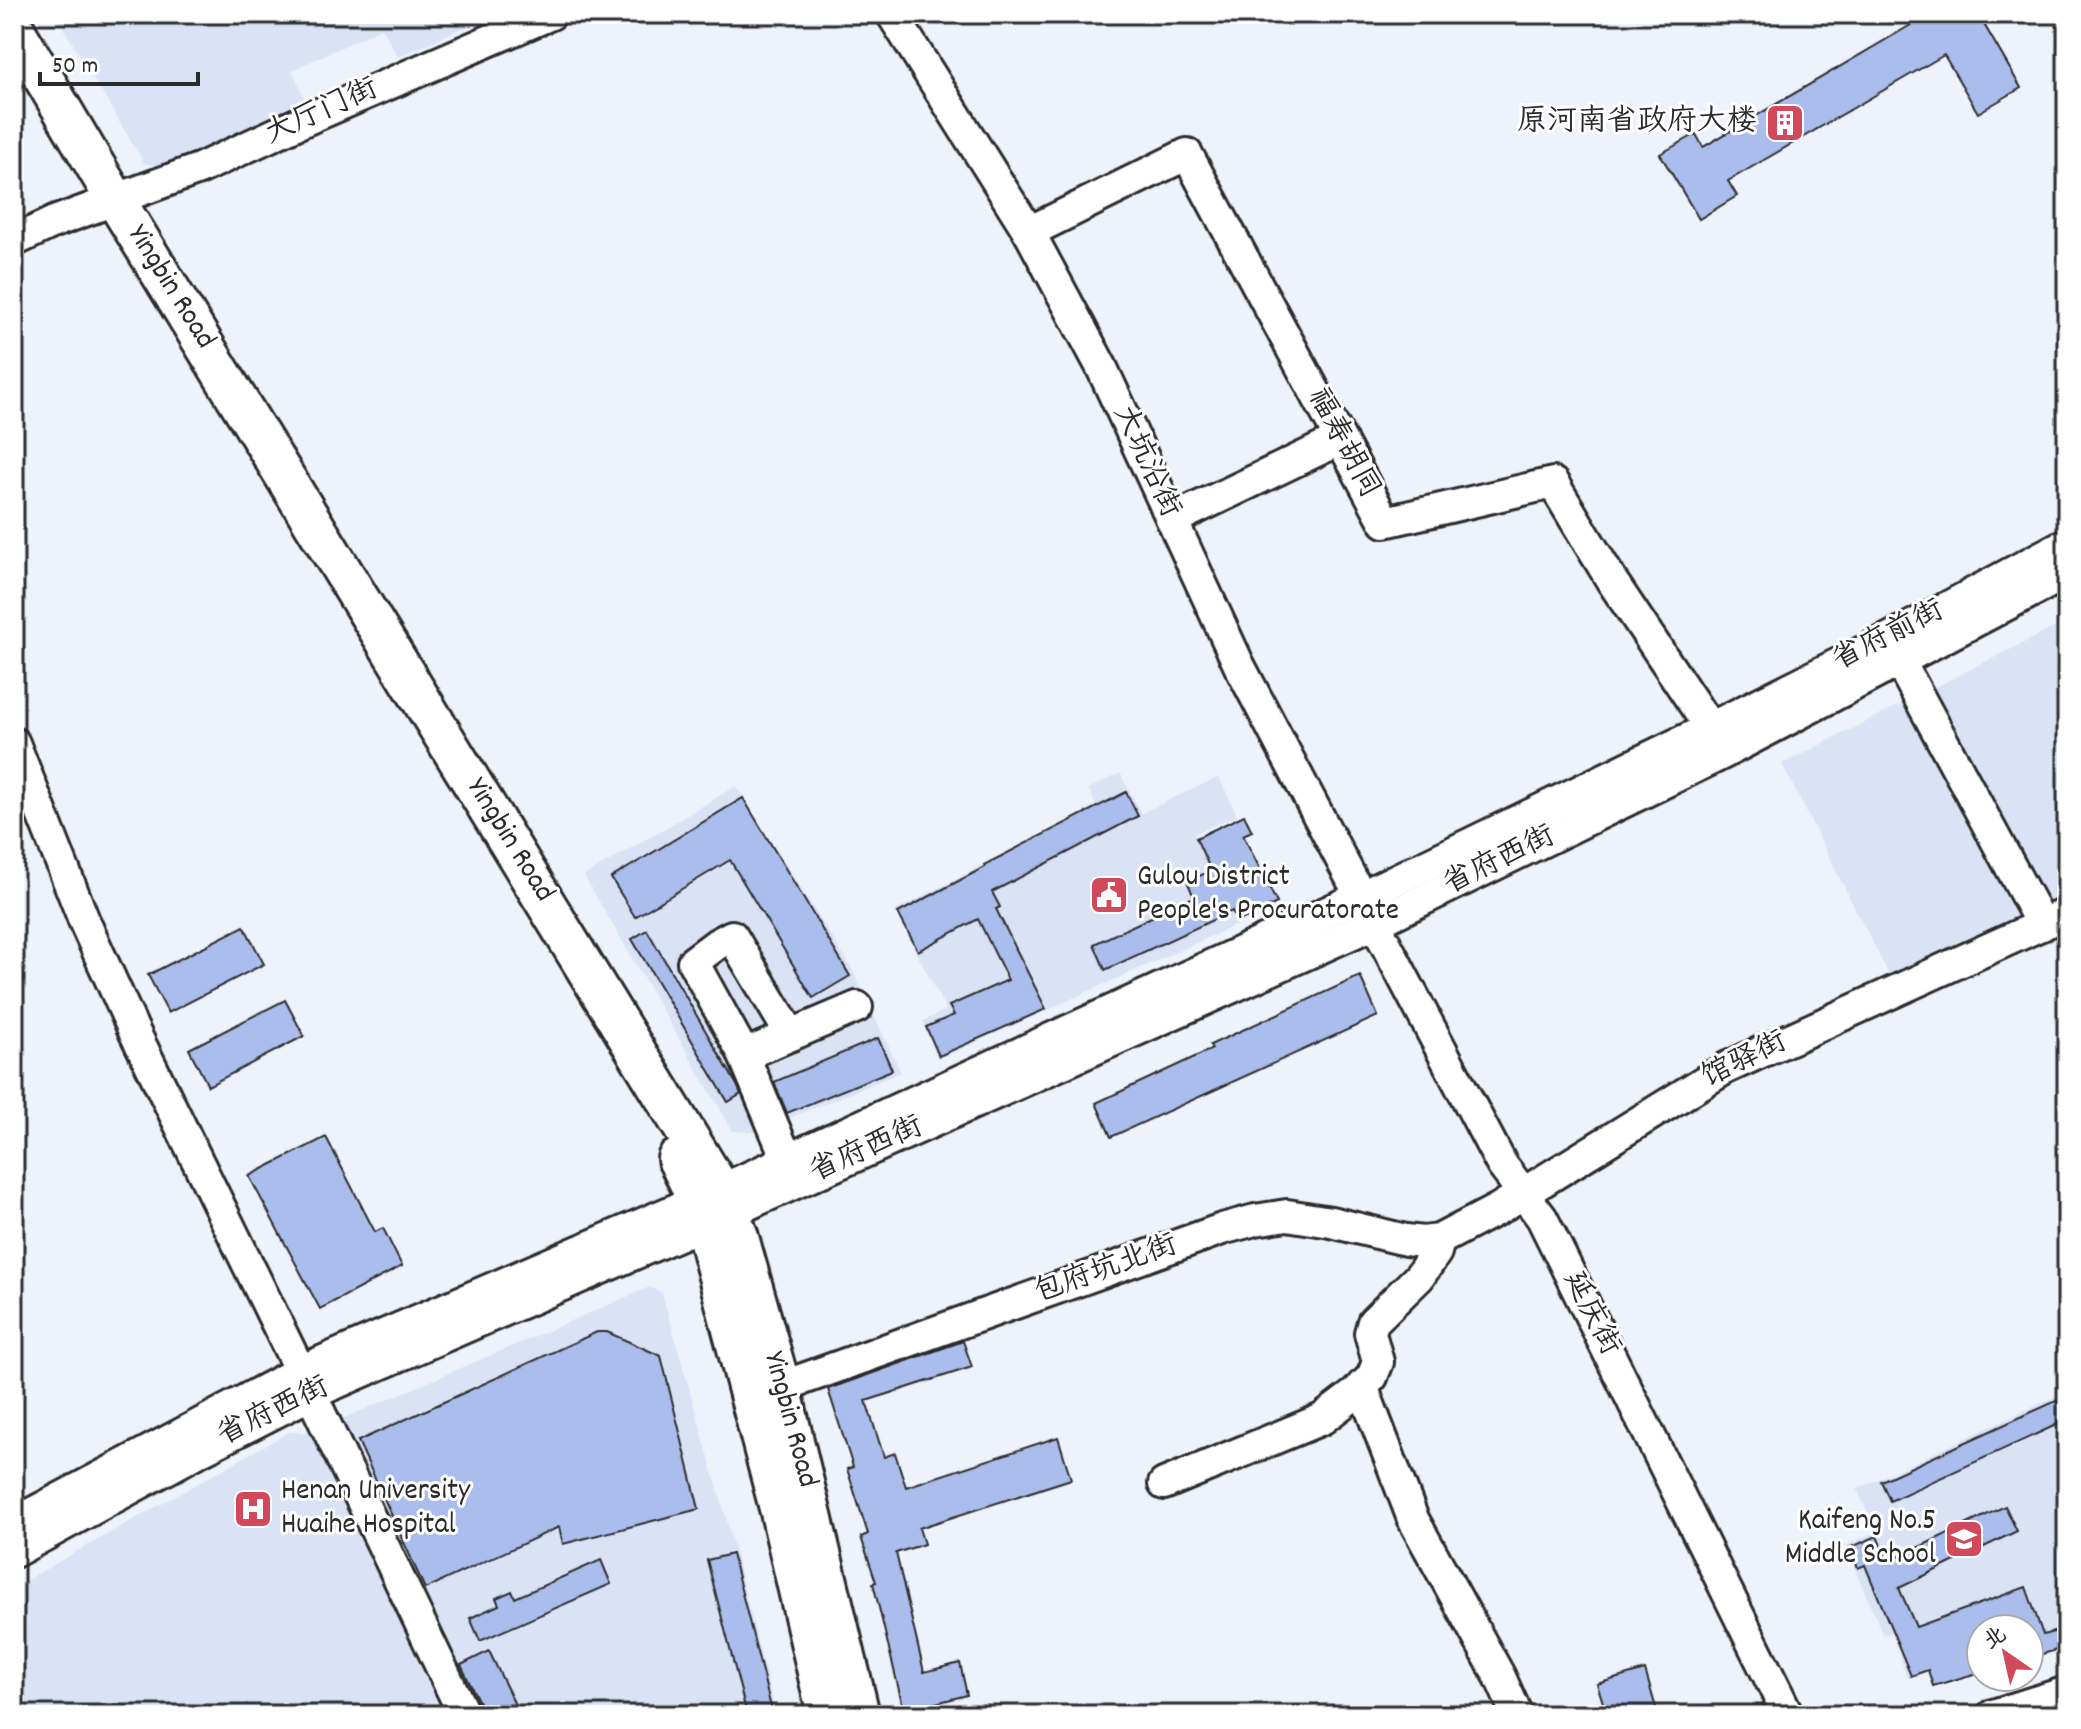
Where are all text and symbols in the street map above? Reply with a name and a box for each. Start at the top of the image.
scale bar [40,36,198,86]
text: 50 m [52,50,98,84]
street label: 大厅门街 [258,69,386,157]
place label: 原河南省政府大楼 [1517,102,1757,145]
building icon: 原河南省政府大楼 [1764,102,1806,144]
street label: Yingbin Road [115,218,225,358]
street label: 福寿胡同 [1295,381,1389,507]
street label: 大坑沿街 [1100,399,1190,525]
street label: 省府前街 [1826,591,1952,683]
street label: Yingbin Road [454,771,564,911]
street label: 省府西街 [1437,816,1563,908]
place label: Gulou District People's Procuratorate [1137,857,1399,934]
public building icon: Gulou District People's Procuratorate [1088,874,1130,916]
street label: 馆驿街 [1695,1022,1795,1100]
street label: 省府西街 [803,1107,931,1195]
street label: 包府坑北街 [1028,1225,1184,1317]
street label: 延庆街 [1550,1264,1630,1364]
street label: Yingbin Road [750,1347,828,1493]
street label: 省府西街 [211,1367,337,1459]
place label: Henan University Huaihe Hospital [281,1471,471,1548]
hospital icon: Henan University Huaihe Hospital [232,1488,274,1530]
place label: Kaifeng No.5 Middle School [1785,1501,1936,1578]
school or university icon: Kaifeng No.5 Middle School [1943,1518,1985,1560]
north arrow [1965,1613,2045,1693]
text: 北 [1978,1620,2014,1658]

